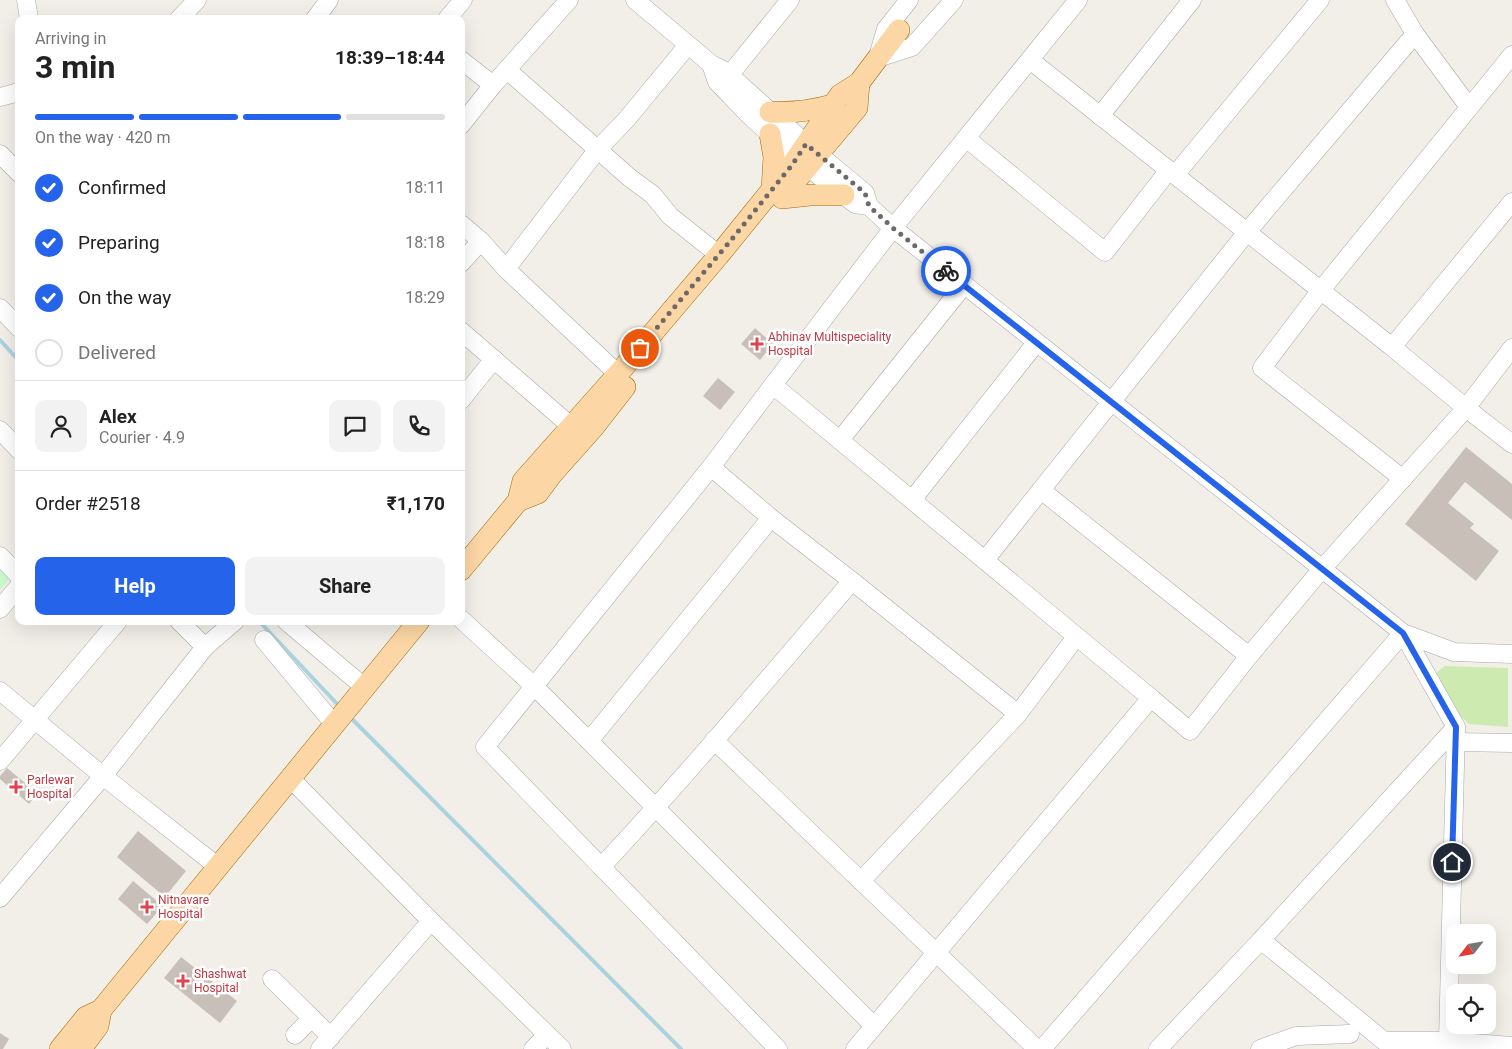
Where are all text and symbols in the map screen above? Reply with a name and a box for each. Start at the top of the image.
text: Arriving in [35,29,106,48]
text: 18:39–18:44 [335,46,445,69]
text: 3 min [35,48,115,86]
text: On the way · 420 m [35,128,171,147]
icon: check [35,174,63,202]
text: Confirmed [78,176,166,199]
text: 18:11 [405,178,445,197]
icon: check [35,229,63,257]
text: Preparing [78,231,160,254]
text: 18:18 [405,233,445,252]
courier [921,246,971,296]
icon: bike [932,257,960,285]
icon: check [35,284,63,312]
text: On the way [78,286,171,309]
text: 18:29 [405,288,445,307]
pin [619,327,661,369]
place label: Abhinav Multispeciality Hospital [768,330,892,358]
icon: bag [626,334,654,362]
marker: Abhinav Multispeciality Hospital [750,337,764,351]
text: Delivered [78,341,156,364]
button: person [35,400,87,452]
button: chat [329,400,381,452]
button: phone [393,400,445,452]
text: Alex [99,405,137,428]
text: Courier · 4.9 [99,428,185,447]
text: Order #2518 [35,492,141,515]
text: ₹1,170 [387,492,445,515]
button: Help [35,557,235,615]
button: Share [245,557,445,615]
place label: Parlewar Hospital [27,773,74,801]
marker: Parlewar Hospital [9,780,23,794]
pin [1431,841,1473,883]
icon: home [1438,848,1466,876]
place label: Nitnavare Hospital [158,893,209,921]
marker: Nitnavare Hospital [140,900,154,914]
north arrow [1446,924,1496,974]
map controls [1446,924,1496,1034]
place label: Shashwat Hospital [194,967,247,995]
marker: Shashwat Hospital [176,974,190,988]
button: locate [1446,984,1496,1034]

